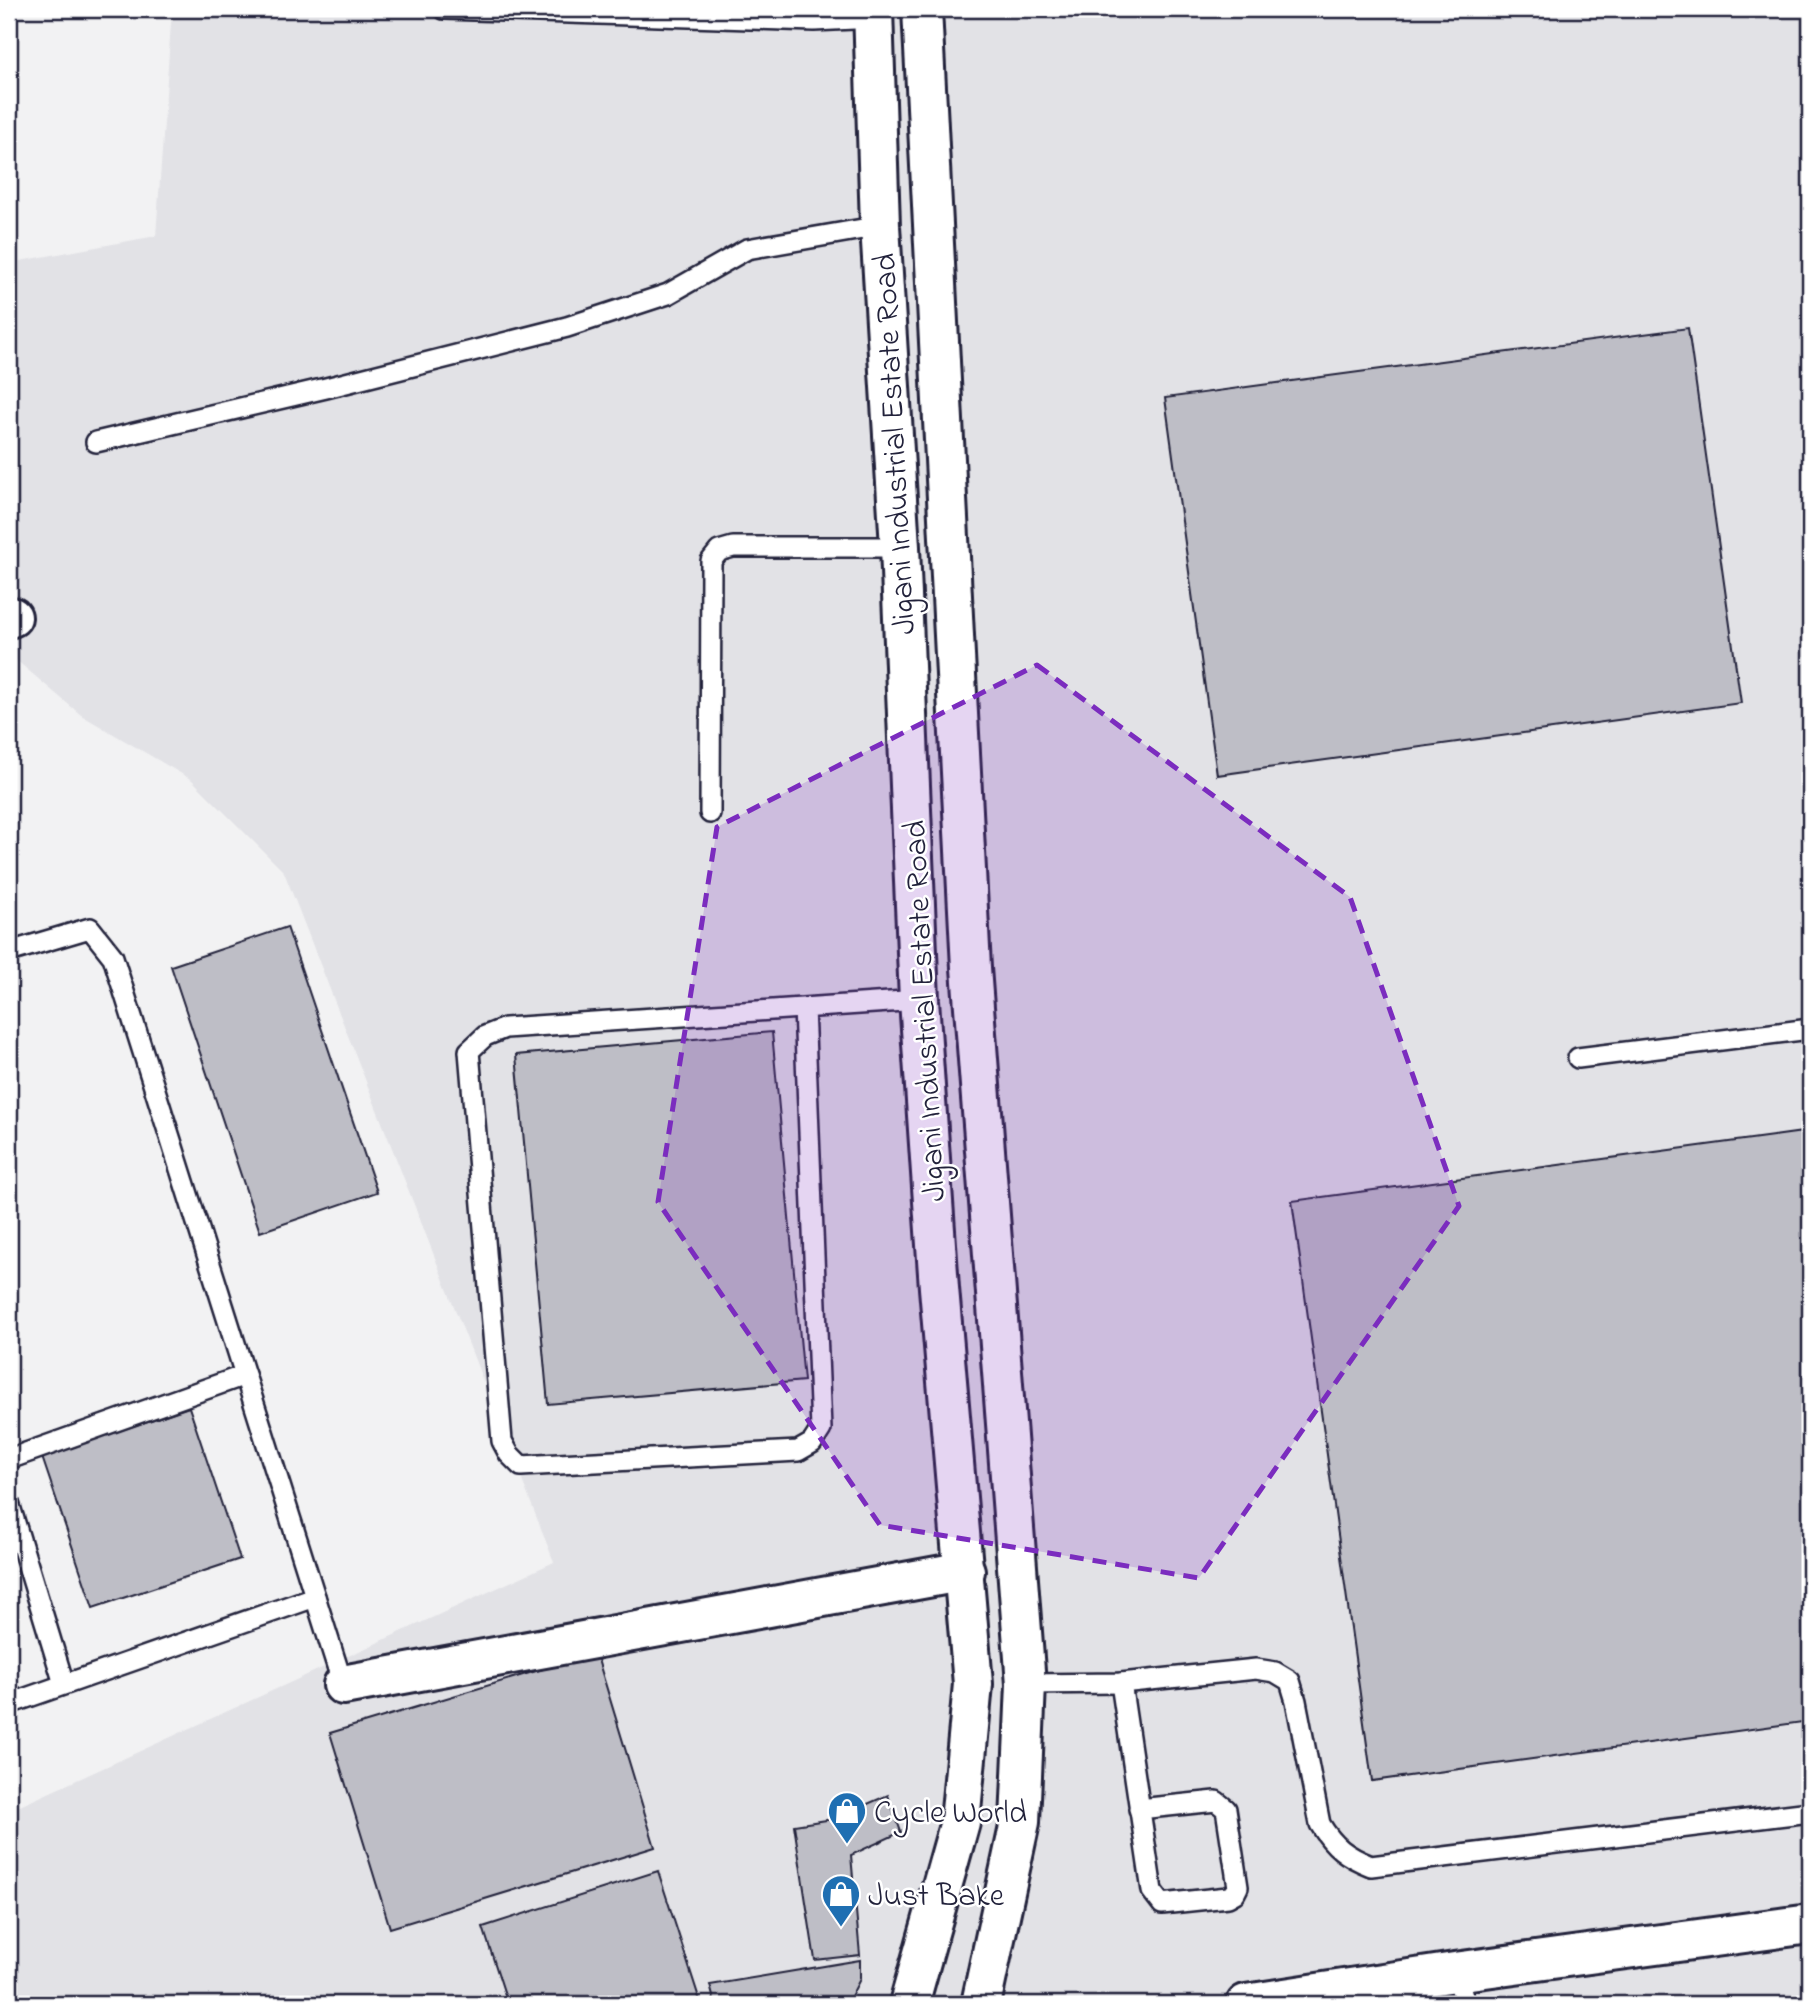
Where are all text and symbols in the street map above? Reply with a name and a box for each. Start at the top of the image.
street label: Jigani Industrial Estate Road [863,252,930,636]
street label: Jigani Industrial Estate Road [893,819,960,1203]
shop icon: Cycle World [826,1790,868,1845]
place label: Cycle World [874,1791,1027,1838]
shop icon: Just Bake [820,1873,862,1928]
place label: Just Bake [868,1874,1005,1921]

